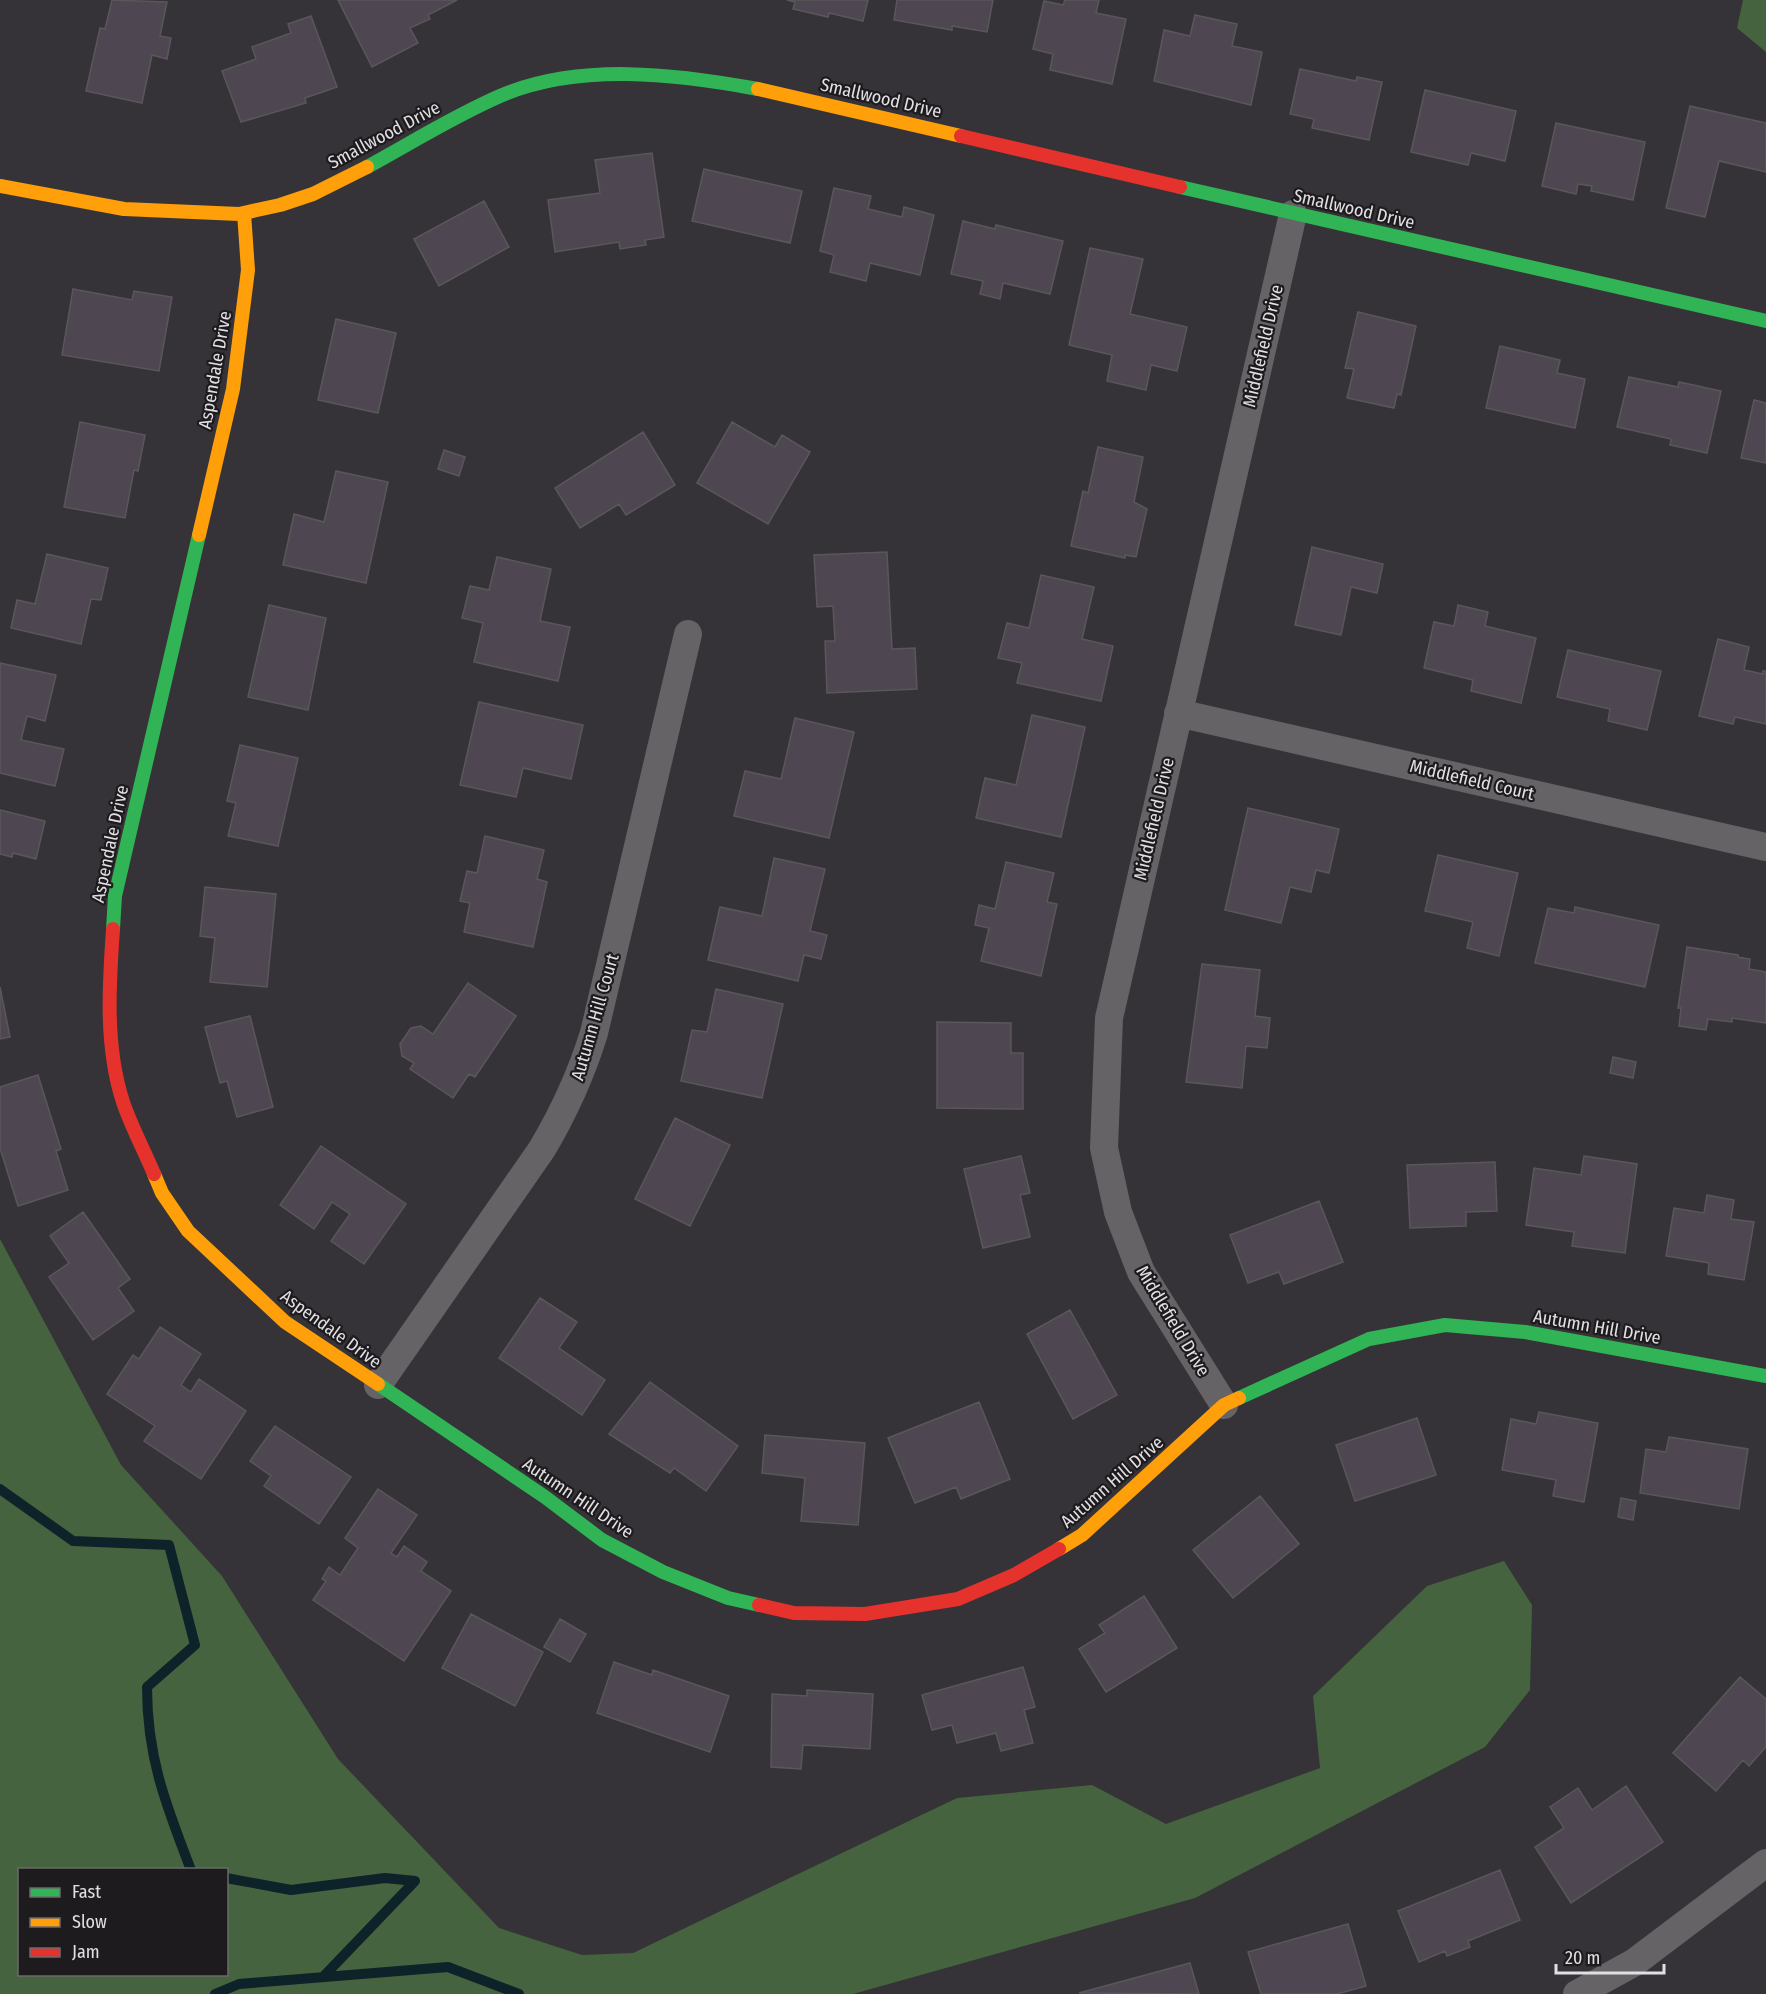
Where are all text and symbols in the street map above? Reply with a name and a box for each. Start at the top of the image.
street label: Smallwood Drive [818,73,944,123]
street label: Smallwood Drive [324,96,444,174]
street label: Smallwood Drive [1291,184,1417,234]
street label: Middlefield Drive [1238,282,1288,409]
street label: Aspendale Drive [194,309,236,431]
street label: Middlefield Drive [1129,755,1179,882]
street label: Middlefield Court [1408,755,1536,805]
street label: Aspendale Drive [87,783,133,905]
street label: Autumn Hill Court [566,951,624,1083]
street label: Middlefield Drive [1131,1262,1215,1380]
street label: Aspendale Drive [276,1285,386,1373]
street label: Autumn Hill Drive [1532,1305,1663,1349]
street label: Autumn Hill Drive [1056,1431,1168,1533]
street label: Autumn Hill Drive [518,1453,638,1543]
legend [18,1868,228,1976]
text: Fast [72,1881,101,1903]
text: Slow [72,1911,107,1933]
scale bar [1556,1937,1664,1975]
text: Jam [72,1941,100,1963]
text: 20 m [1565,1947,1600,1969]

